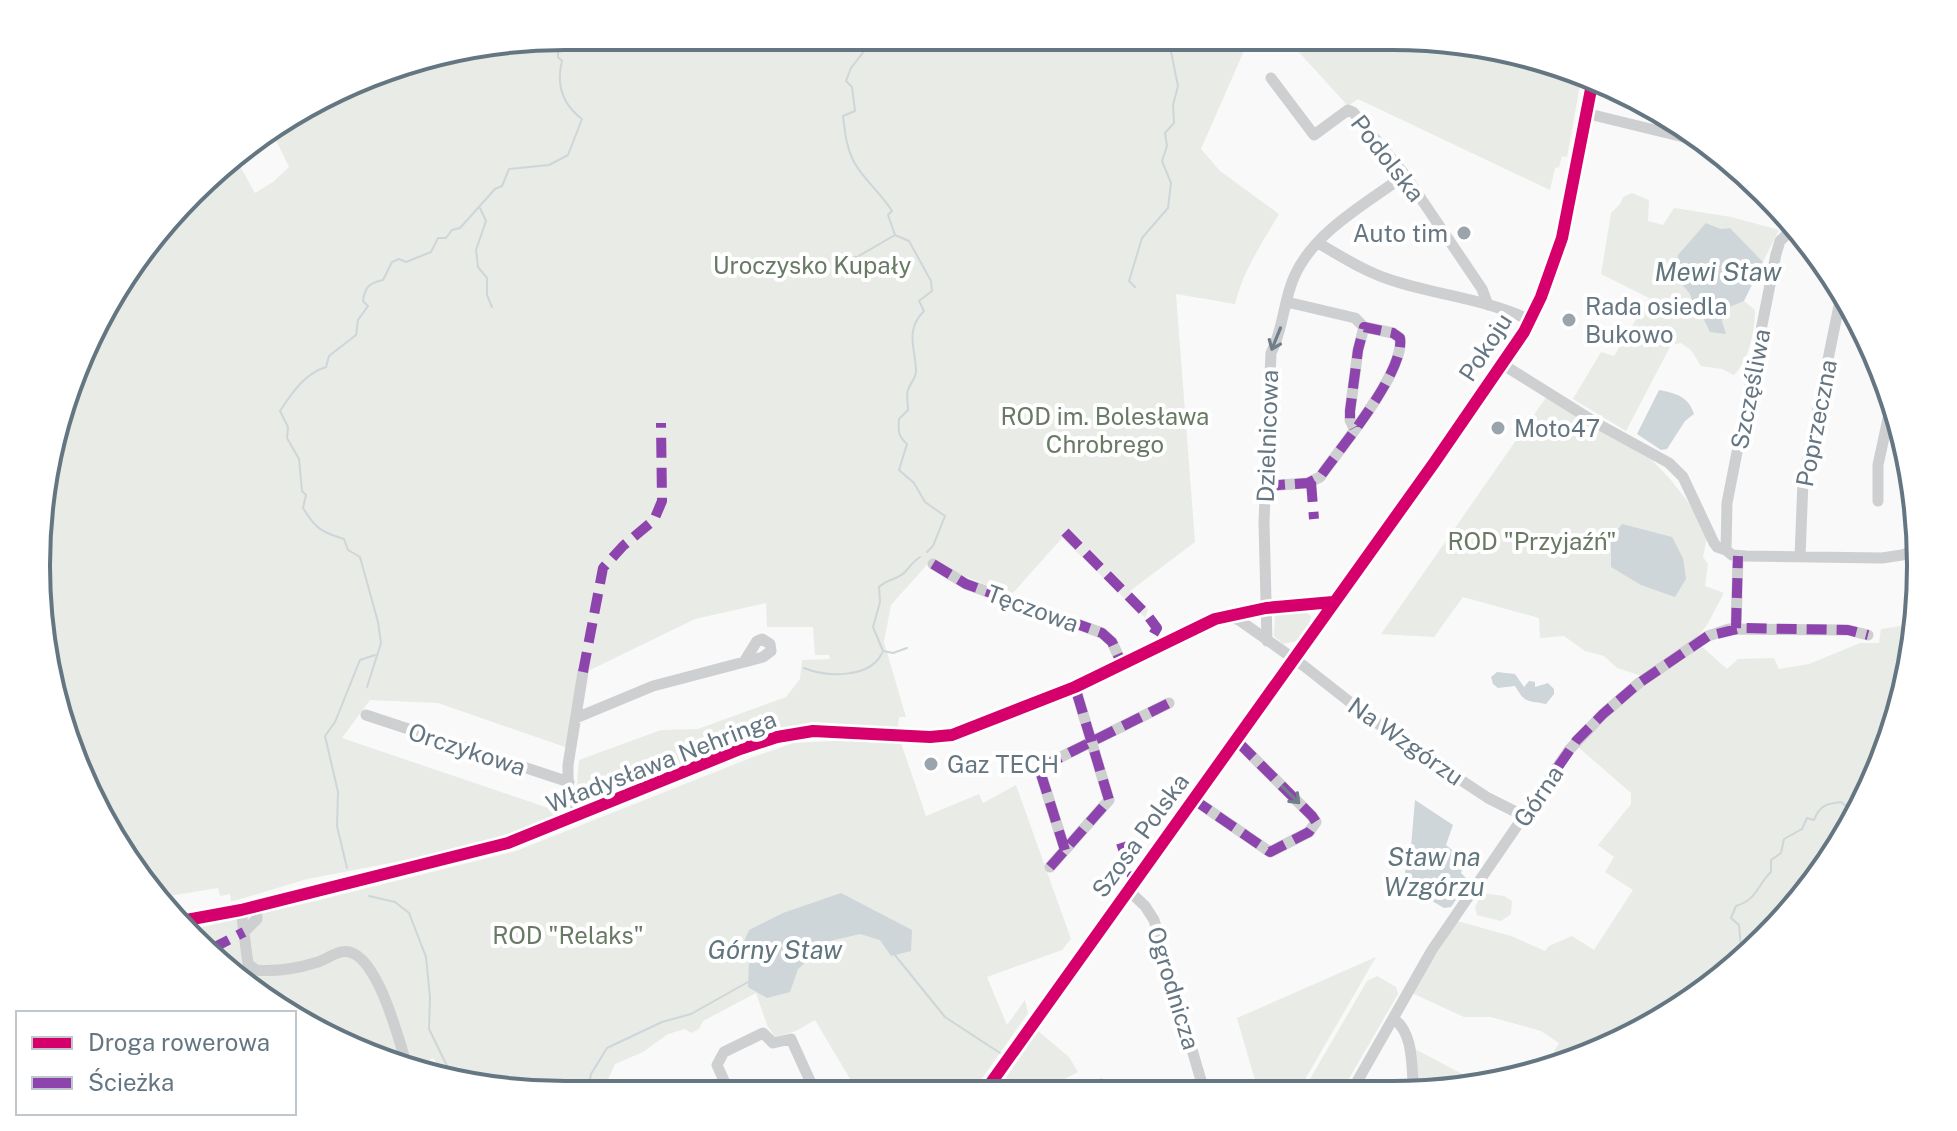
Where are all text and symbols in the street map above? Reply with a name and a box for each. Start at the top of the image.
street label: Podolska [1346,109,1430,207]
place label: Auto tim [1353,219,1448,247]
marker: Auto tim [1455,224,1473,242]
park label: Uroczysko Kupały [713,251,911,279]
water label: Mewi Staw [1655,256,1782,287]
place label: Rada osiedla Bukowo [1585,292,1727,348]
street label: Pokoju [1453,308,1517,386]
marker: Rada osiedla Bukowo [1560,311,1578,329]
street label: Szczęśliwa [1725,326,1775,452]
one-way arrow [1268,327,1282,351]
street label: Poprzeczna [1790,357,1842,489]
street label: Dzielnicowa [1251,369,1283,503]
park label: ROD im. Bolesława Chrobrego [1001,402,1209,458]
place label: Moto47 [1514,414,1600,442]
marker: Moto47 [1489,419,1507,437]
park label: ROD "Przyjaźń" [1447,527,1617,555]
street label: Tęczowa [983,579,1083,637]
street label: Na Wzgórzu [1343,691,1469,791]
street label: Władysława Nehringa [542,704,780,818]
street label: Orczykowa [405,717,529,781]
place label: Gaz TECH [947,750,1059,778]
marker: Gaz TECH [922,755,940,773]
street label: Górna [1507,760,1569,832]
street label: Szosa Polska [1086,768,1194,902]
one-way arrow [1281,785,1301,804]
water label: Staw na Wzgórzu [1383,841,1485,902]
park label: ROD "Relaks" [492,921,644,949]
street label: Ogrodnicza [1142,923,1206,1053]
water label: Górny Staw [708,934,843,965]
legend [16,1011,296,1115]
text: Droga rowerowa [88,1028,270,1056]
text: Ścieżka [88,1068,174,1096]

